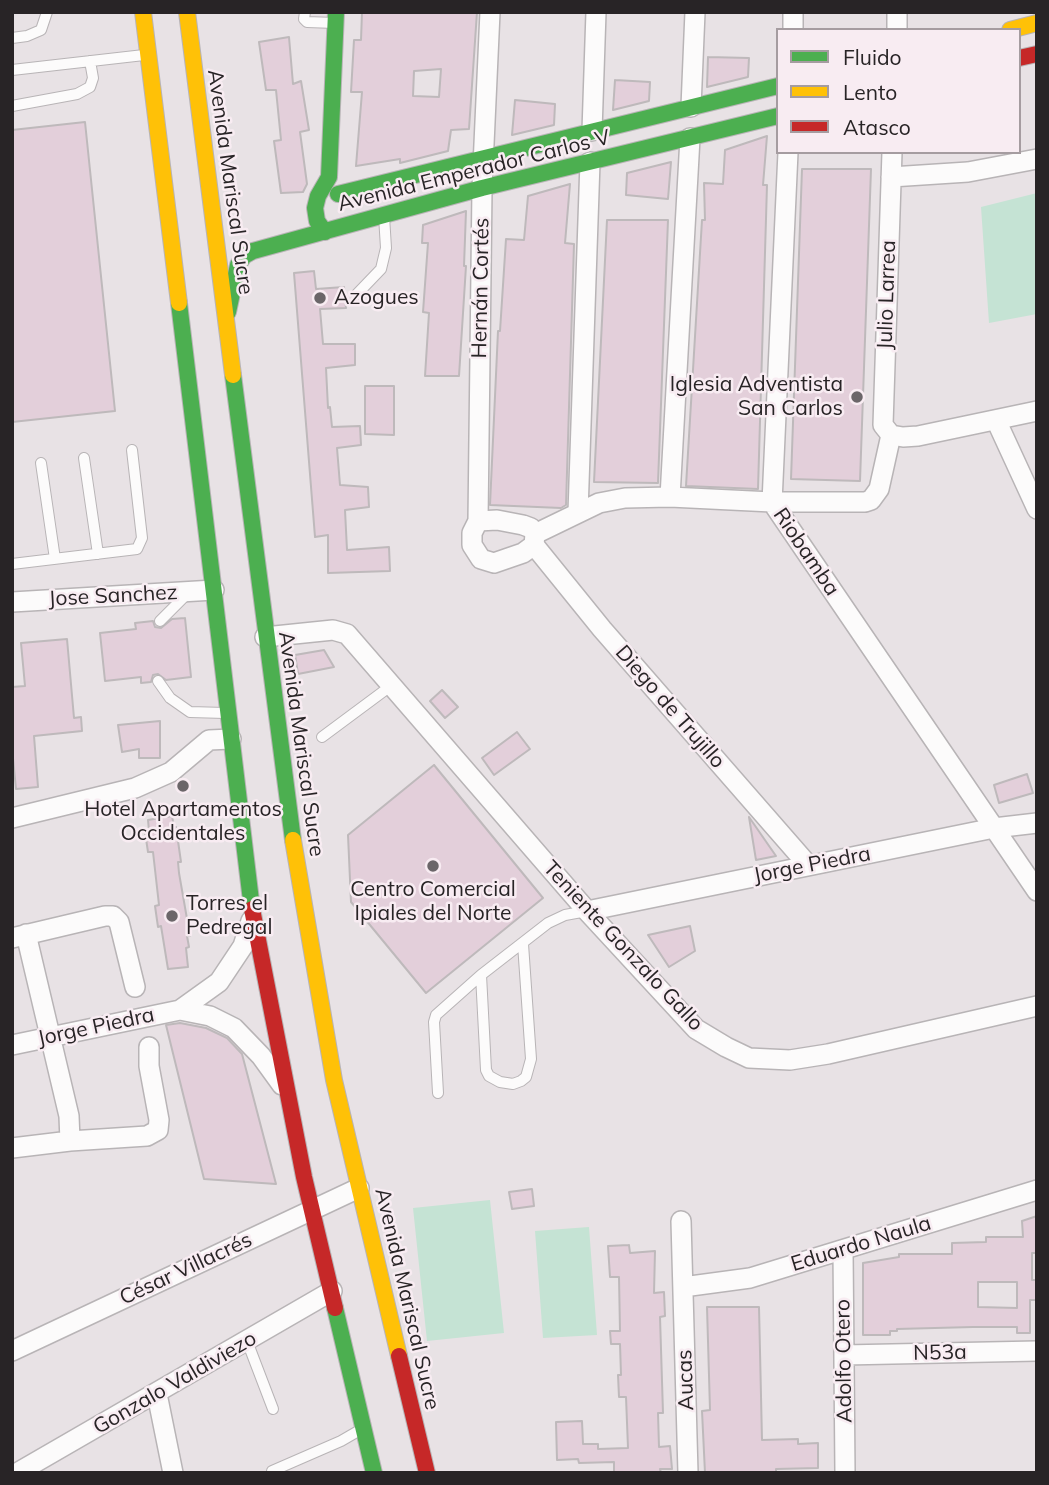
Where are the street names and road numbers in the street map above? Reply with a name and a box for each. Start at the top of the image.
street label: Avenida Mariscal Sucre [202,68,258,296]
street label: Avenida Emperador Carlos V [335,125,613,217]
street label: Hernán Cortés [467,217,495,359]
street label: Julio Larrea [872,240,902,350]
street label: Riobamba [767,503,845,601]
street label: Jose Sanchez [48,580,178,612]
street label: Avenida Mariscal Sucre [273,630,329,858]
street label: Diego de Trujillo [610,640,730,774]
street label: Jorge Piedra [751,841,873,889]
street label: Teniente Gonzalo Gallo [538,856,708,1036]
street label: Jorge Piedra [35,1002,157,1052]
street label: Avenida Mariscal Sucre [369,1186,445,1412]
street label: Eduardo Naula [788,1211,934,1277]
street label: César Villacrés [116,1227,256,1311]
street label: Adolfo Otero [830,1299,858,1423]
street label: Gonzalo Valdiviezo [89,1326,261,1440]
street label: N53a [913,1340,967,1366]
street label: Aucas [672,1349,700,1411]

